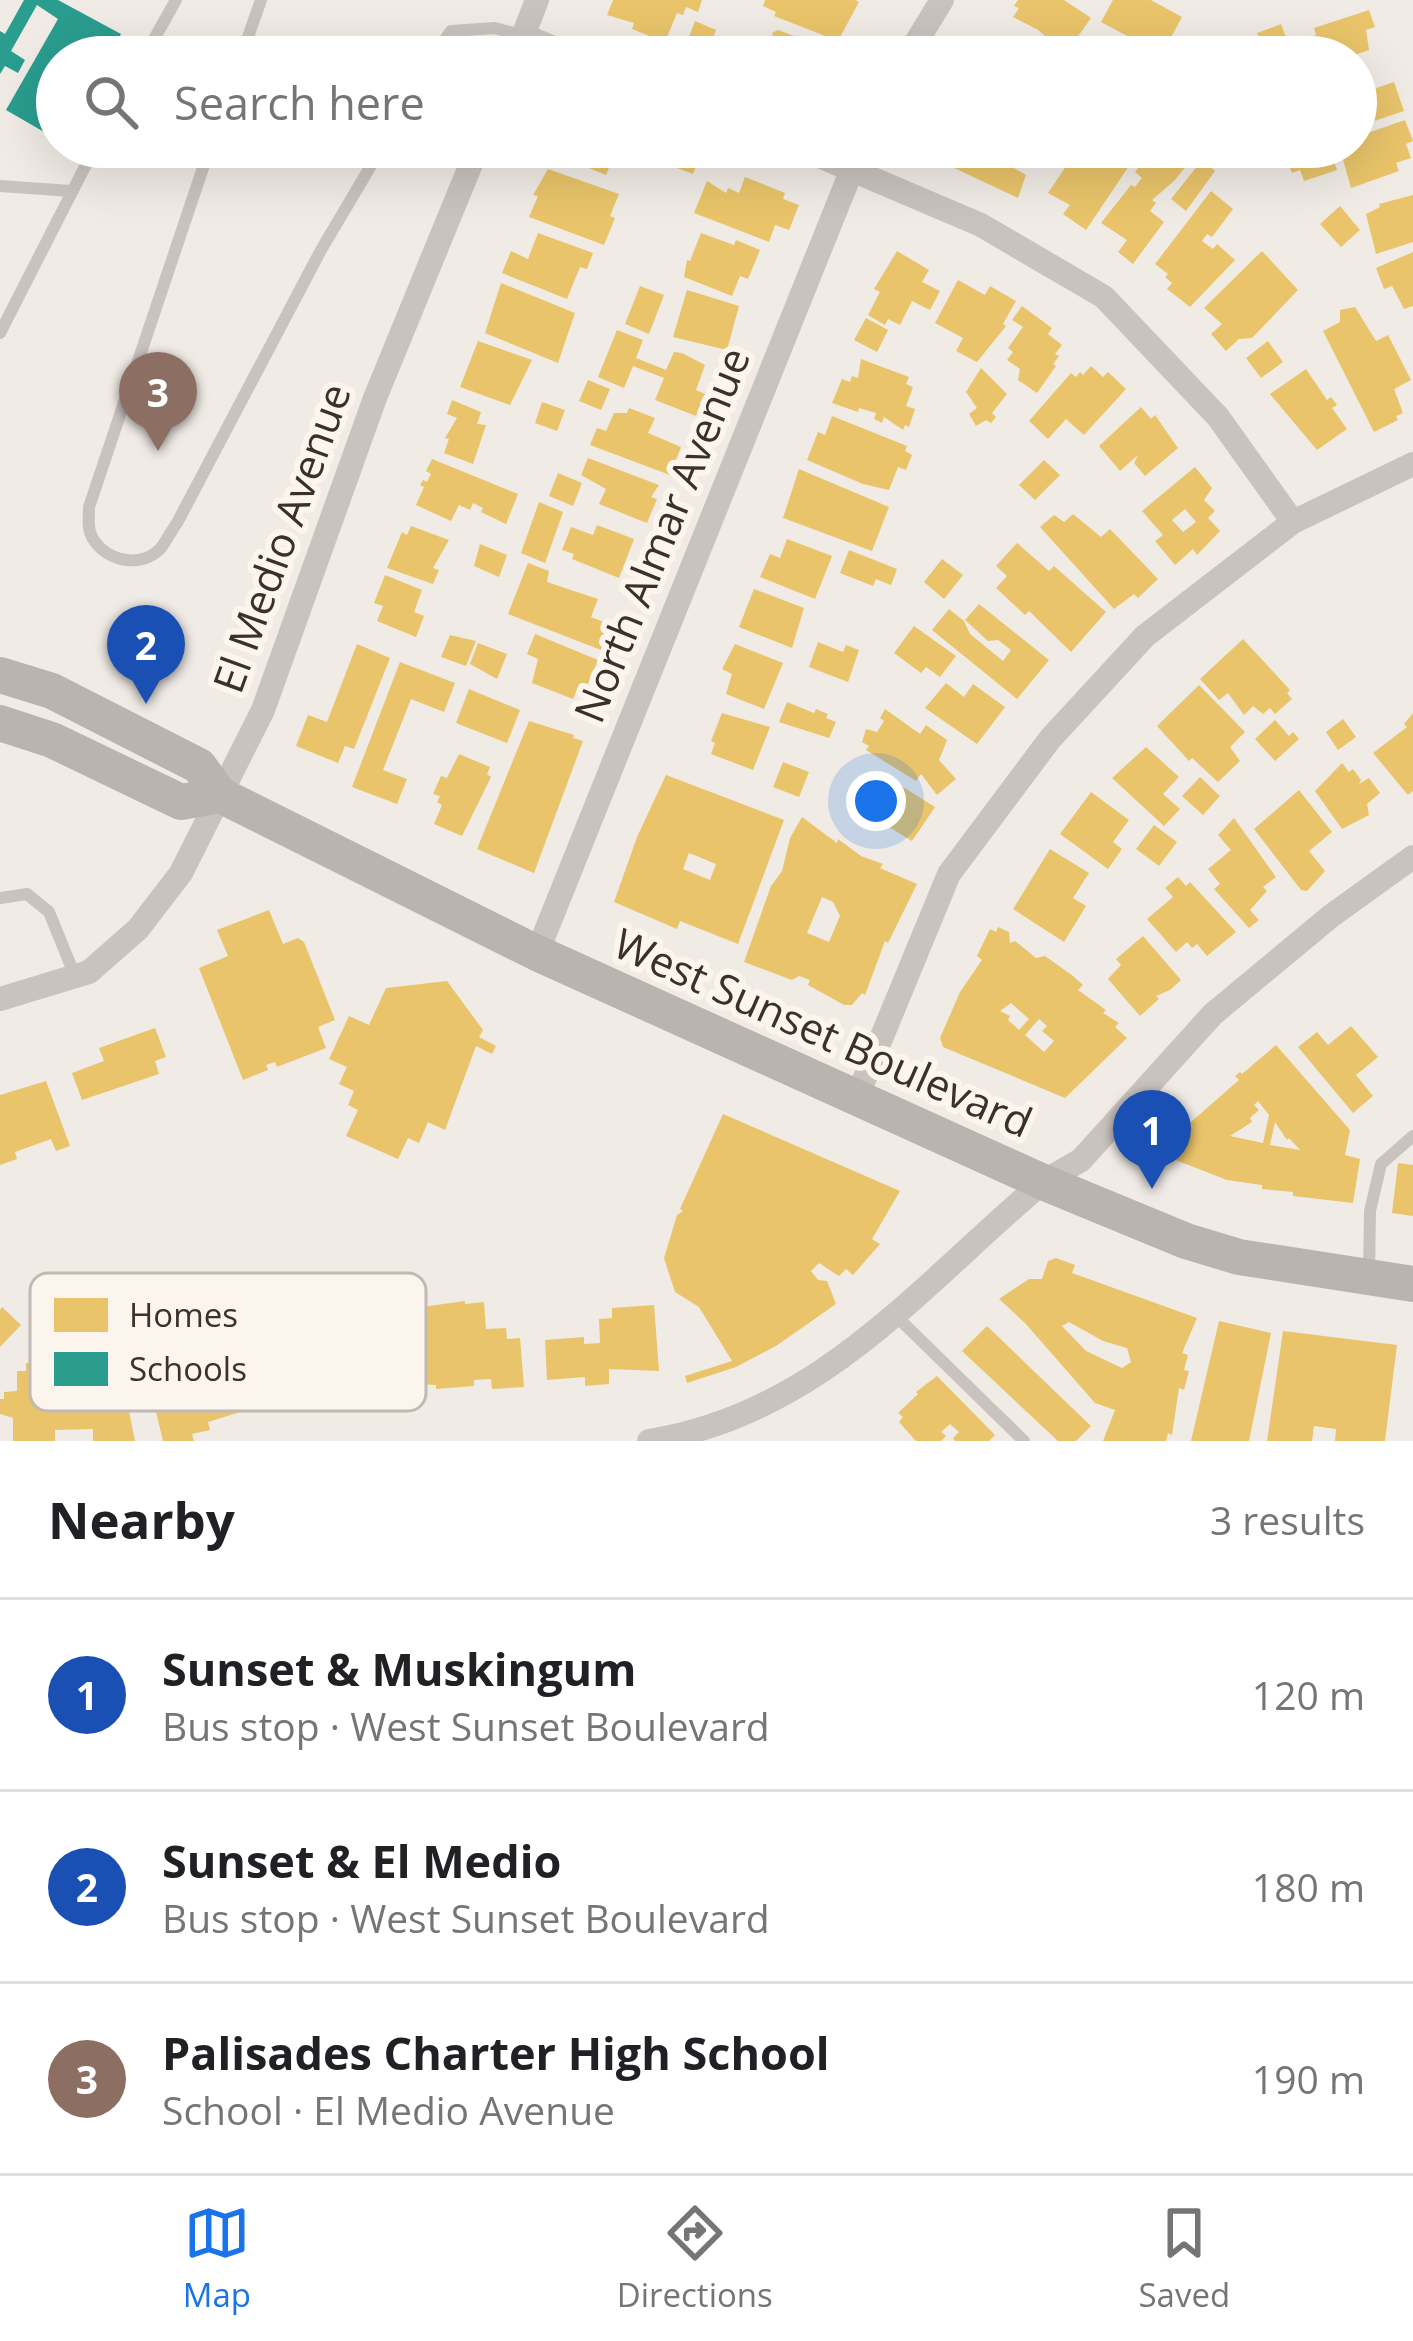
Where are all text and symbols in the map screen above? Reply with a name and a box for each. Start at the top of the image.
search box [36,36,1377,168]
icon: search [78,69,144,135]
text: Search here [174,72,425,133]
street label: North Almar Avenue [559,339,762,730]
pin: 3 [119,352,197,451]
street label: El Medio Avenue [198,375,363,700]
pin: 2 [107,605,185,704]
your location [846,771,906,831]
street label: West Sunset Boulevard [606,914,1042,1150]
pin: 1 [1113,1090,1191,1189]
legend [30,1273,426,1411]
text: Homes [129,1292,238,1337]
text: Schools [129,1346,247,1391]
text: Nearby [48,1484,235,1554]
text: 3 results [1210,1493,1365,1546]
text: Sunset & Muskingum [162,1638,636,1699]
text: 1 [76,1668,98,1721]
text: 120 m [1252,1668,1365,1721]
text: Bus stop · West Sunset Boulevard [162,1699,770,1752]
text: Sunset & El Medio [162,1830,561,1891]
text: 2 [76,1860,98,1913]
text: 180 m [1252,1860,1365,1913]
text: Bus stop · West Sunset Boulevard [162,1891,770,1944]
text: Palisades Charter High School [162,2022,830,2083]
text: 3 [76,2052,98,2105]
text: 190 m [1252,2052,1365,2105]
text: School · El Medio Avenue [162,2083,615,2136]
tab: Map [183,2200,251,2317]
tab: Directions [617,2200,773,2317]
tab: Saved [1138,2200,1230,2317]

